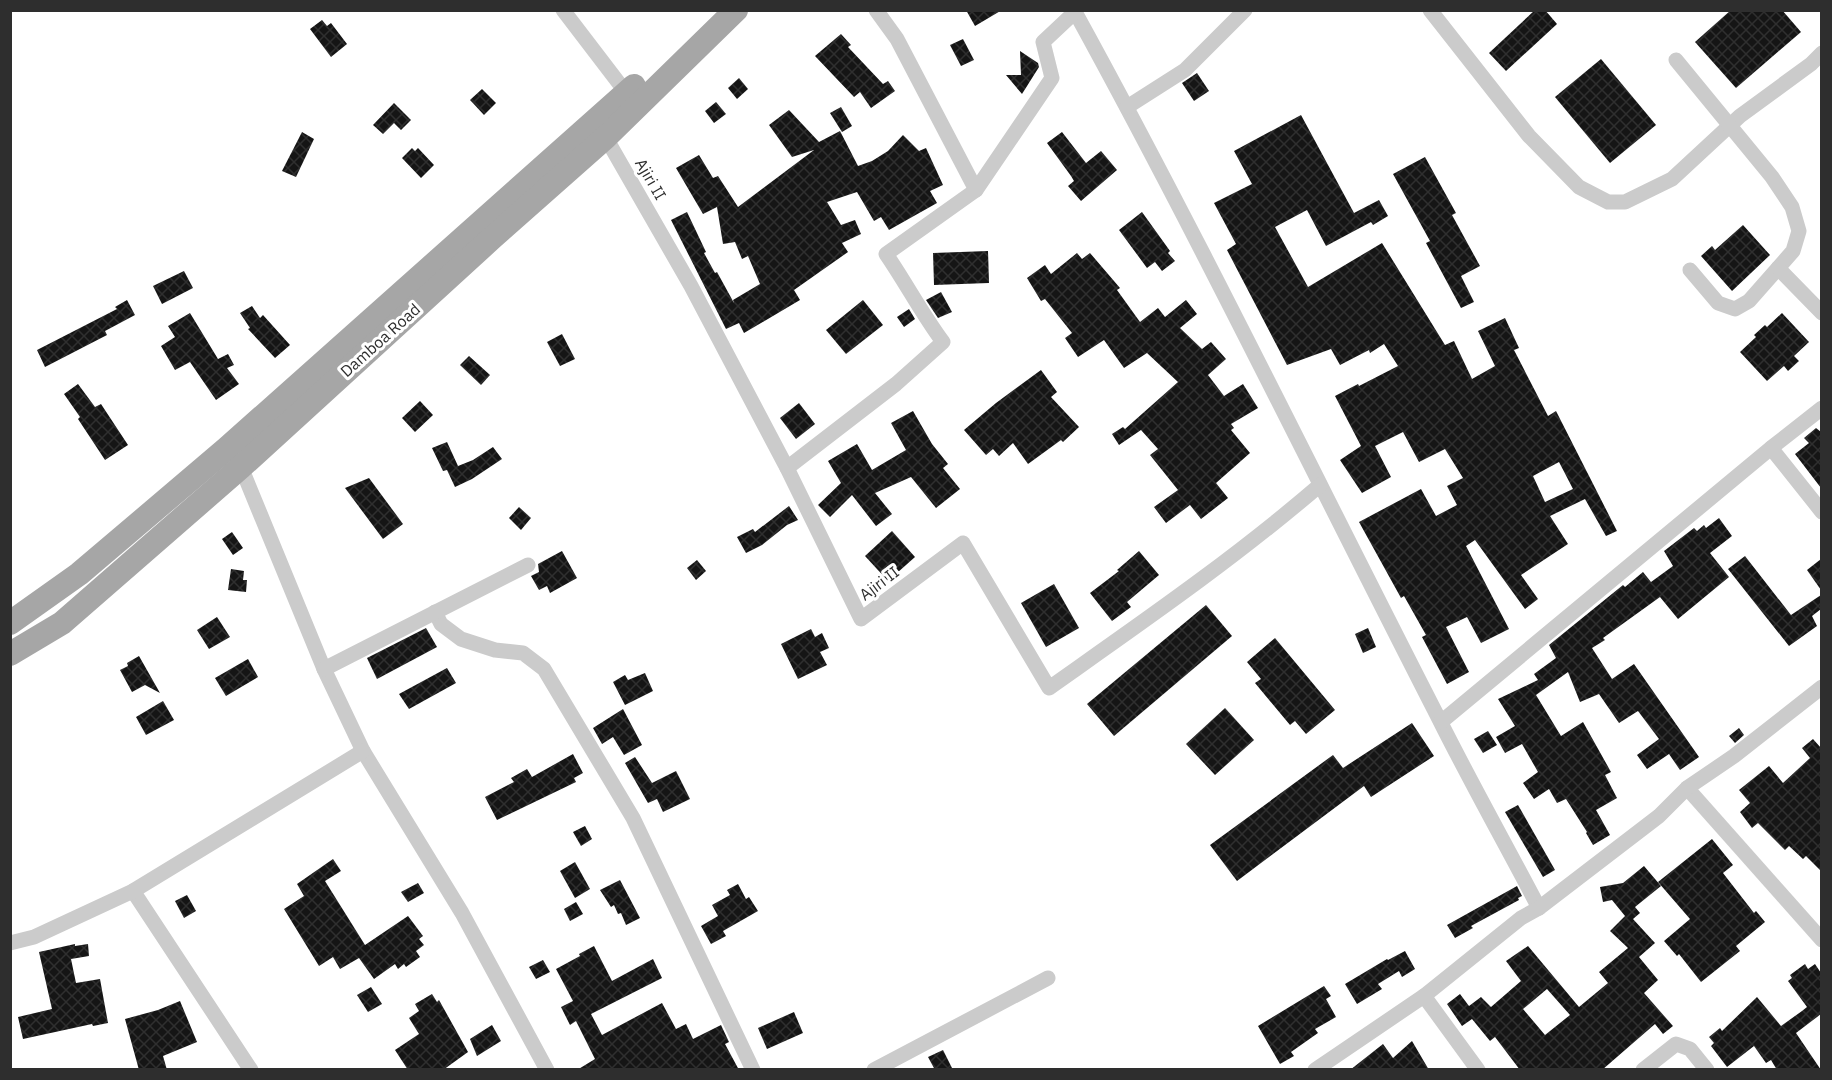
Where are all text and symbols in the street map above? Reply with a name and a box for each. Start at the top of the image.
street label: Ajiri II [631,155,671,203]
street label: Damboa Road [336,299,424,381]
street label: Ajiri II [855,562,903,604]

